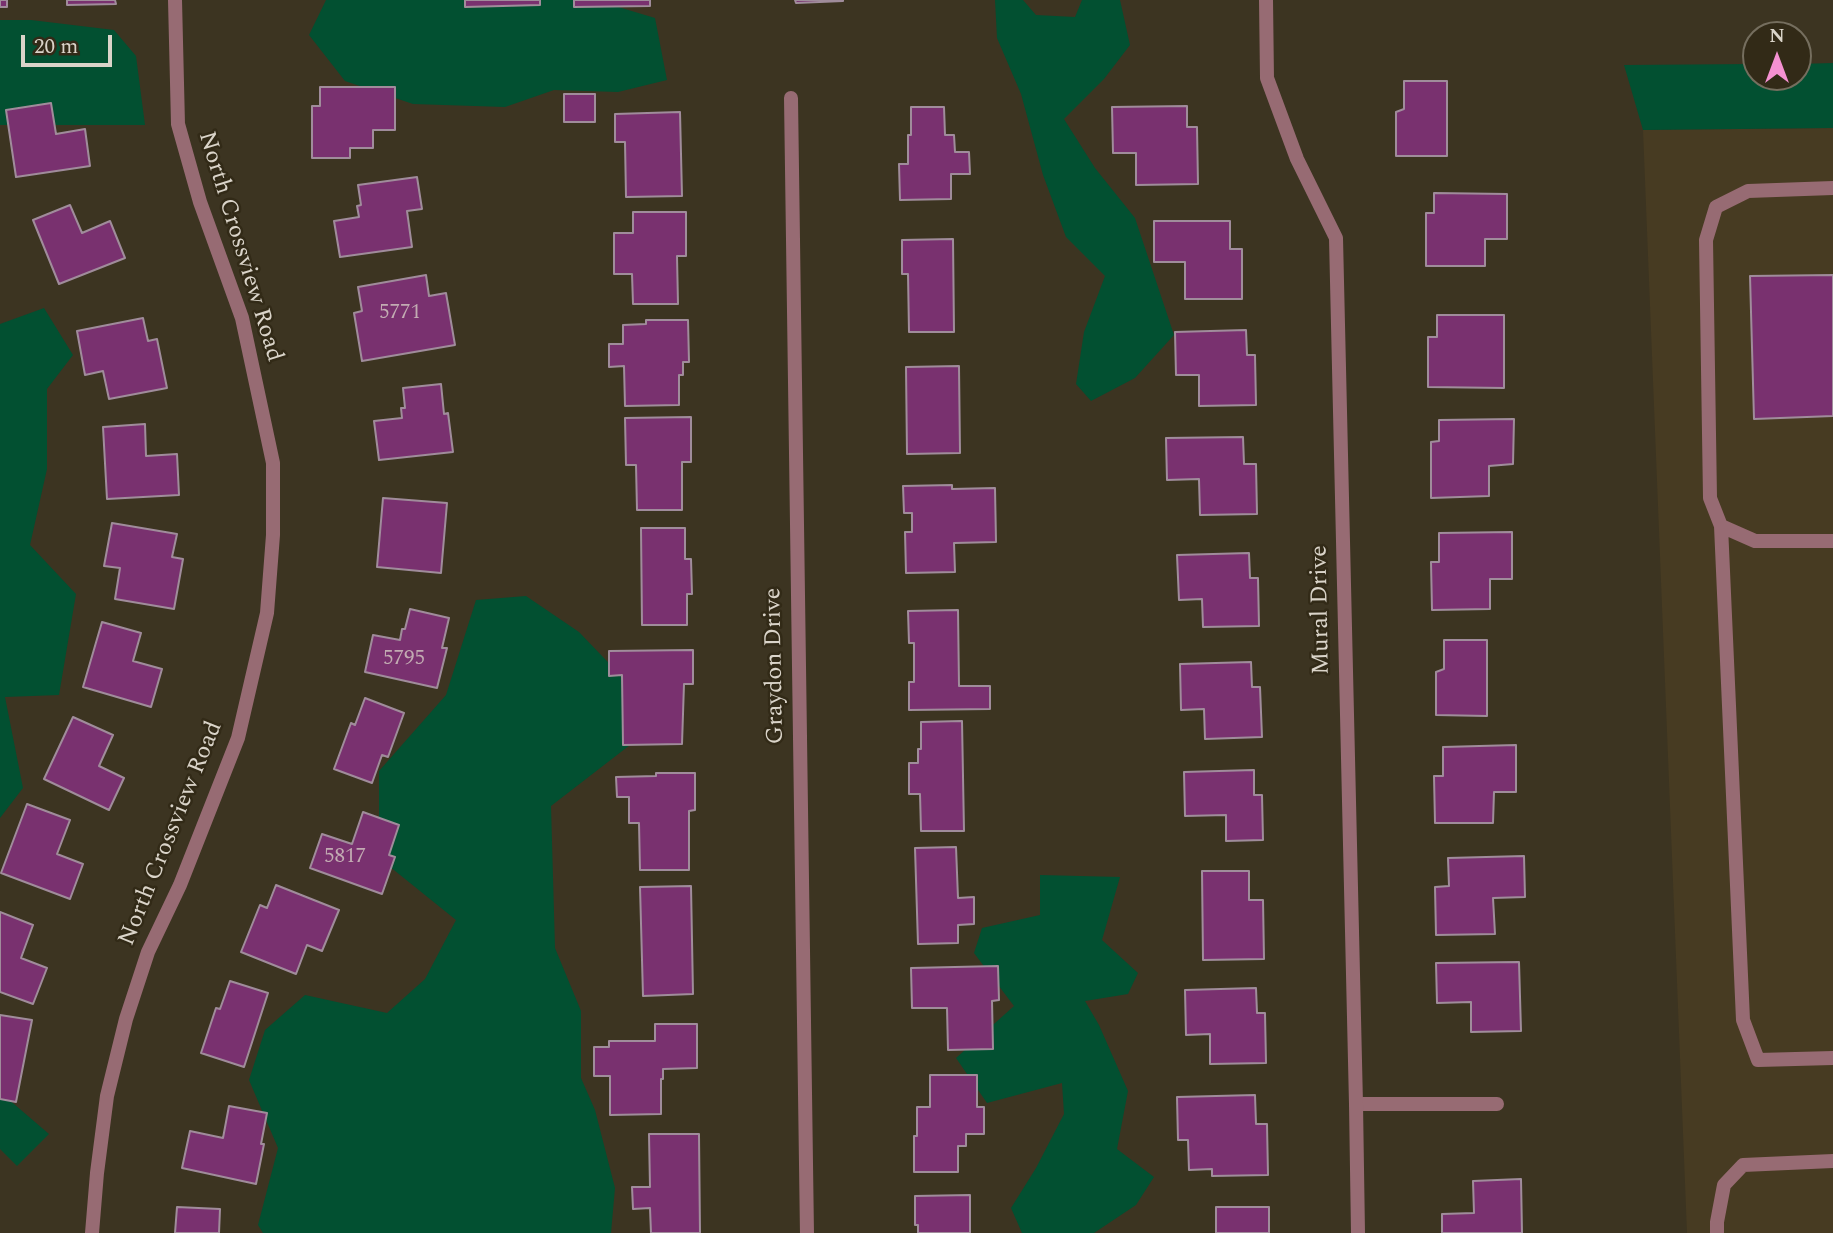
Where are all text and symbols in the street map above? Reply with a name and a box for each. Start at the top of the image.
scale bar [24,21,116,65]
north arrow [1742,21,1812,91]
text: N [1769,22,1785,51]
text: 20 m [34,31,78,63]
street label: North Crossview Road [190,128,288,366]
house number: 5771 [379,301,421,327]
street label: Mural Drive [1306,545,1338,675]
street label: Graydon Drive [760,588,792,744]
house number: 5795 [383,647,425,673]
street label: North Crossview Road [114,718,230,950]
house number: 5817 [324,845,366,871]

